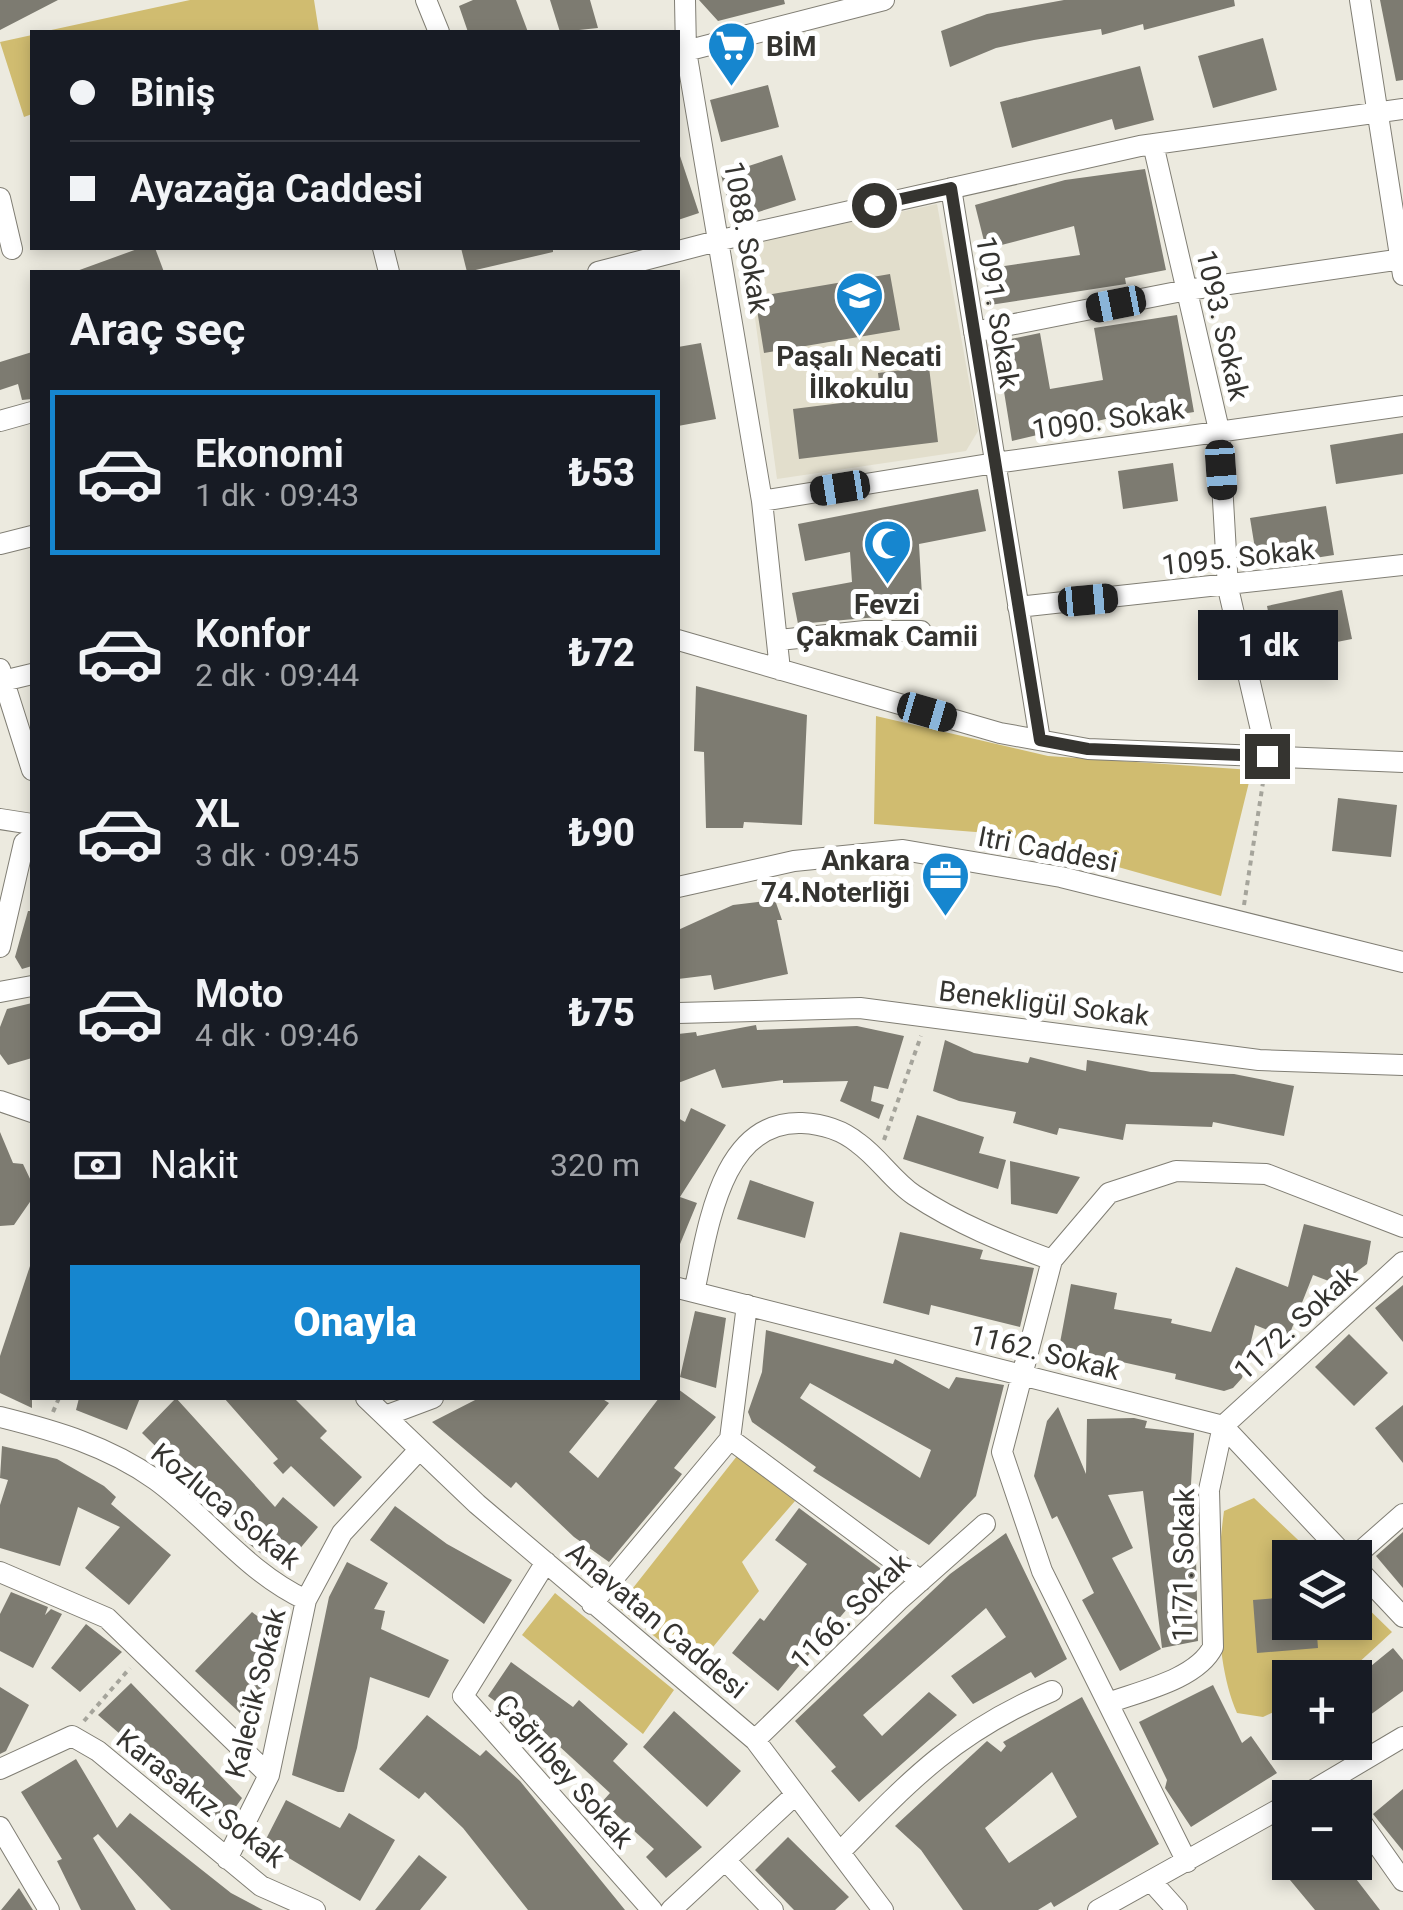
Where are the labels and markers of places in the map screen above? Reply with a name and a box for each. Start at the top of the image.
supermarket icon: BİM [705,20,757,88]
place label: BİM [766,30,817,63]
school or university icon: Paşalı Necati İlkokulu [833,270,885,338]
place label: Paşalı Necati İlkokulu [776,340,942,405]
mosque icon: Fevzi Çakmak Camii [861,518,913,586]
place label: Fevzi Çakmak Camii [796,588,978,653]
place label: Ankara 74.Noterliği [761,844,910,909]
office icon: Ankara 74.Noterliği [919,850,971,918]

